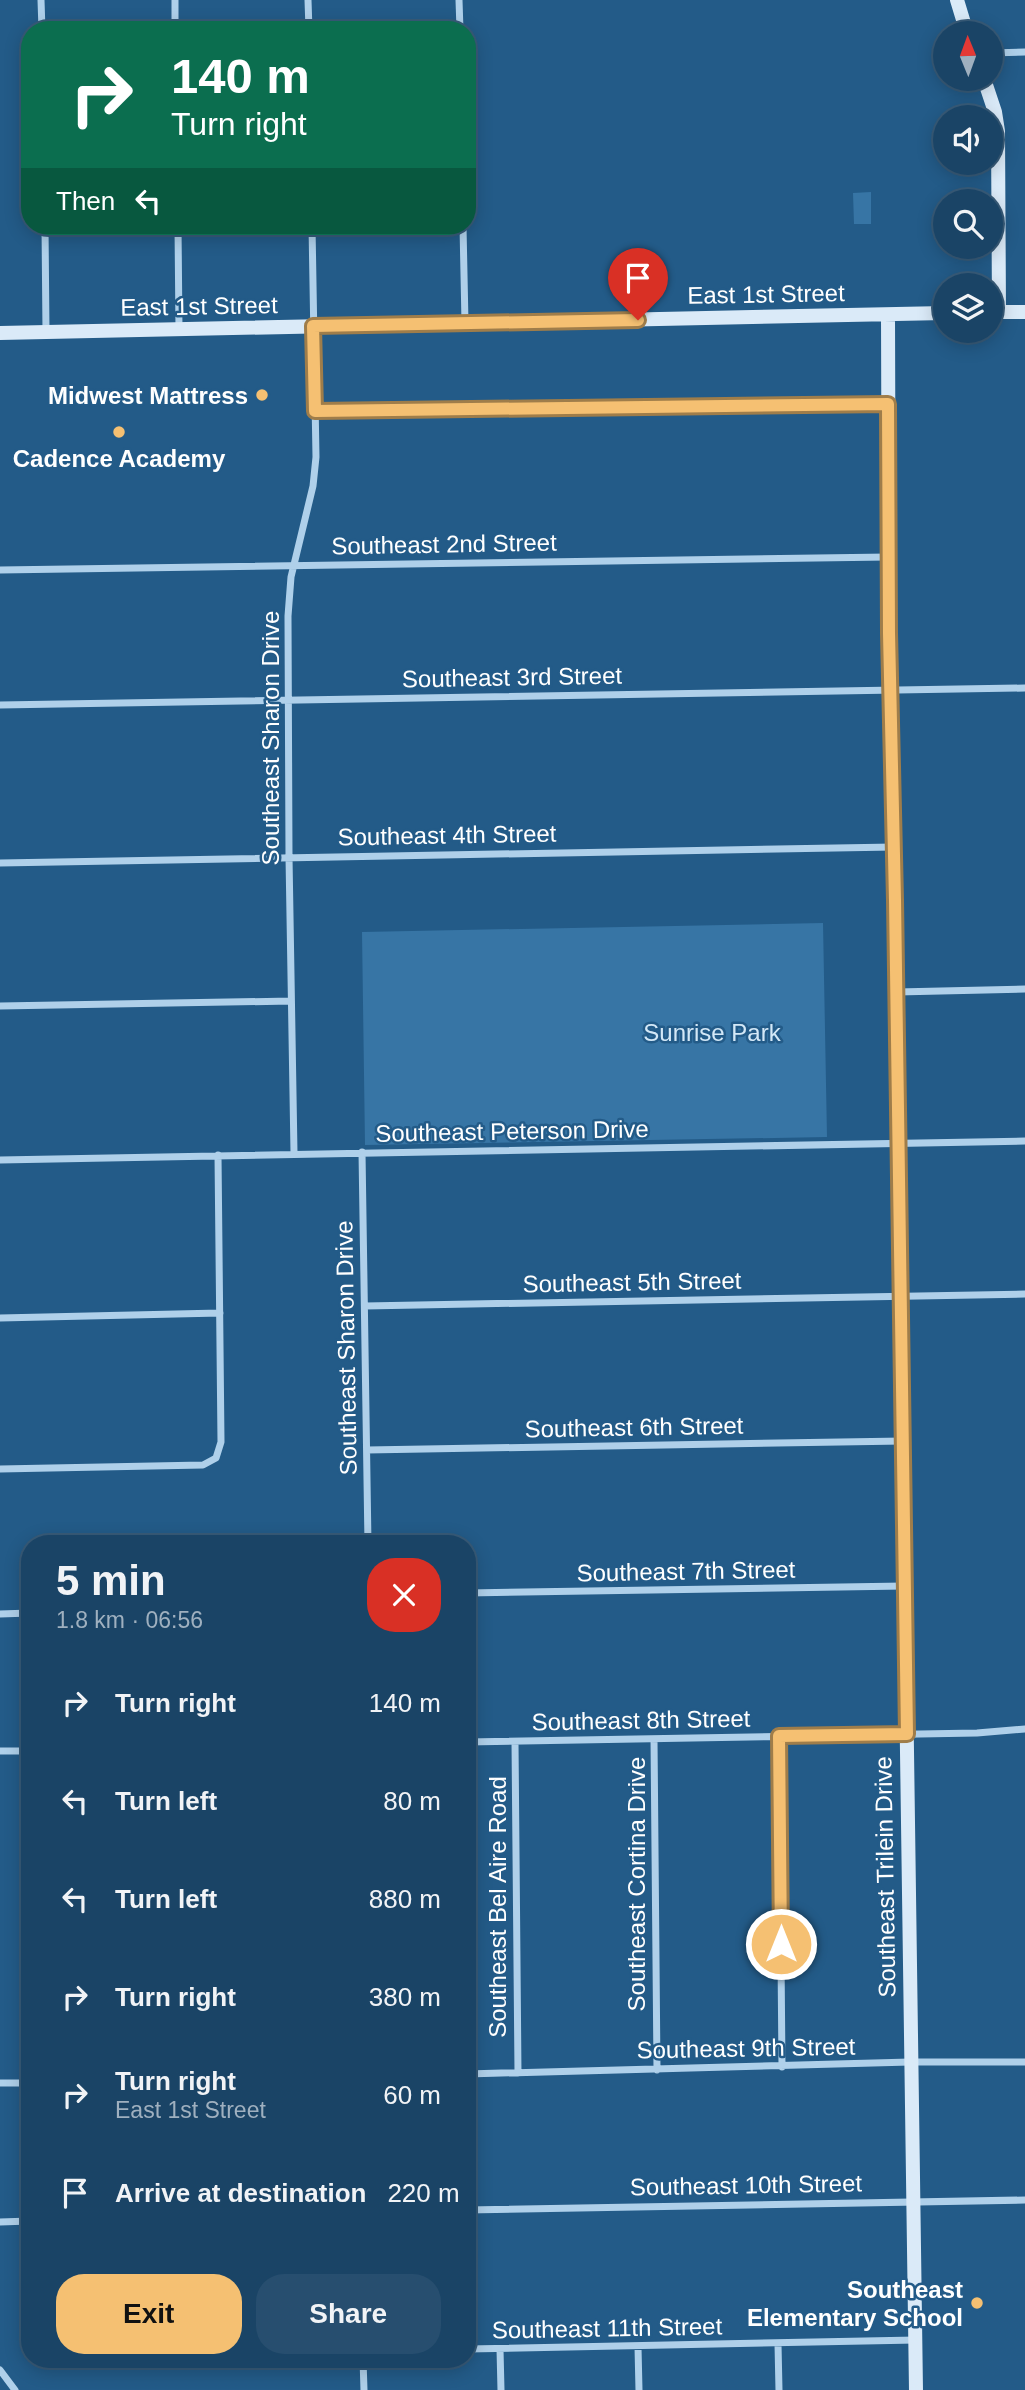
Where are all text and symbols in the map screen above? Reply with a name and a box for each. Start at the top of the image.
north arrow [933,21,1003,91]
map controls [933,21,1003,343]
icon: right [56,49,147,140]
text: 140 m [171,49,310,103]
button: sound [933,105,1003,175]
text: Turn right [171,106,307,142]
icon: left [129,182,167,220]
text: Then [56,186,115,216]
button: search [933,189,1003,259]
pin [608,248,668,320]
icon: arrive [619,259,657,297]
button: layers [933,273,1003,343]
street label: East 1st Street [687,279,845,309]
street label: East 1st Street [120,291,278,321]
place label: Midwest Mattress [48,382,248,409]
marker: Midwest Mattress [254,387,270,403]
marker: Cadence Academy [111,424,127,440]
place label: Cadence Academy [13,445,226,472]
street label: Southeast 2nd Street [331,529,557,559]
street label: Southeast Sharon Drive [257,611,284,865]
street label: Southeast 3rd Street [402,662,623,692]
street label: Southeast 4th Street [337,820,557,850]
park label: Sunrise Park [643,1019,782,1046]
street label: Southeast Peterson Drive [375,1115,649,1147]
street label: Southeast Sharon Drive [330,1220,362,1476]
street label: Southeast 5th Street [522,1267,742,1297]
street label: Southeast 6th Street [524,1412,744,1442]
street label: Southeast 7th Street [576,1556,796,1586]
text: 5 min [56,1557,166,1604]
button: close [367,1558,441,1632]
text: 1.8 km · 06:56 [56,1607,203,1633]
icon: right [56,1684,94,1722]
text: Turn right [115,1688,236,1718]
text: 140 m [369,1688,441,1718]
street label: Southeast 8th Street [531,1705,751,1735]
street label: Southeast Trilein Drive [869,1756,901,1998]
street label: Southeast Cortina Drive [623,1757,650,2011]
street label: Southeast Bel Aire Road [484,1776,511,2038]
icon: left [56,1782,94,1820]
text: Turn left [115,1786,217,1816]
text: 80 m [383,1786,441,1816]
icon: left [56,1880,94,1918]
text: Turn left [115,1884,217,1914]
text: 880 m [369,1884,441,1914]
position arrow [744,1907,818,1981]
icon: right [56,1978,94,2016]
text: Turn right [115,1982,236,2012]
text: 380 m [369,1982,441,2012]
street label: Southeast 9th Street [636,2033,856,2063]
text: Turn right [115,2066,236,2096]
icon: right [56,2076,94,2114]
text: 60 m [383,2080,441,2110]
text: East 1st Street [115,2097,266,2123]
street label: Southeast 10th Street [630,2169,863,2201]
icon: arrive [56,2174,94,2212]
text: Arrive at destination [115,2178,366,2208]
text: 220 m [387,2178,460,2208]
button: Exit [56,2274,242,2354]
button: Share [256,2274,441,2354]
place label: Southeast Elementary School [747,2276,963,2331]
marker: Southeast Elementary School [969,2295,985,2311]
street label: Southeast 11th Street [492,2312,723,2344]

